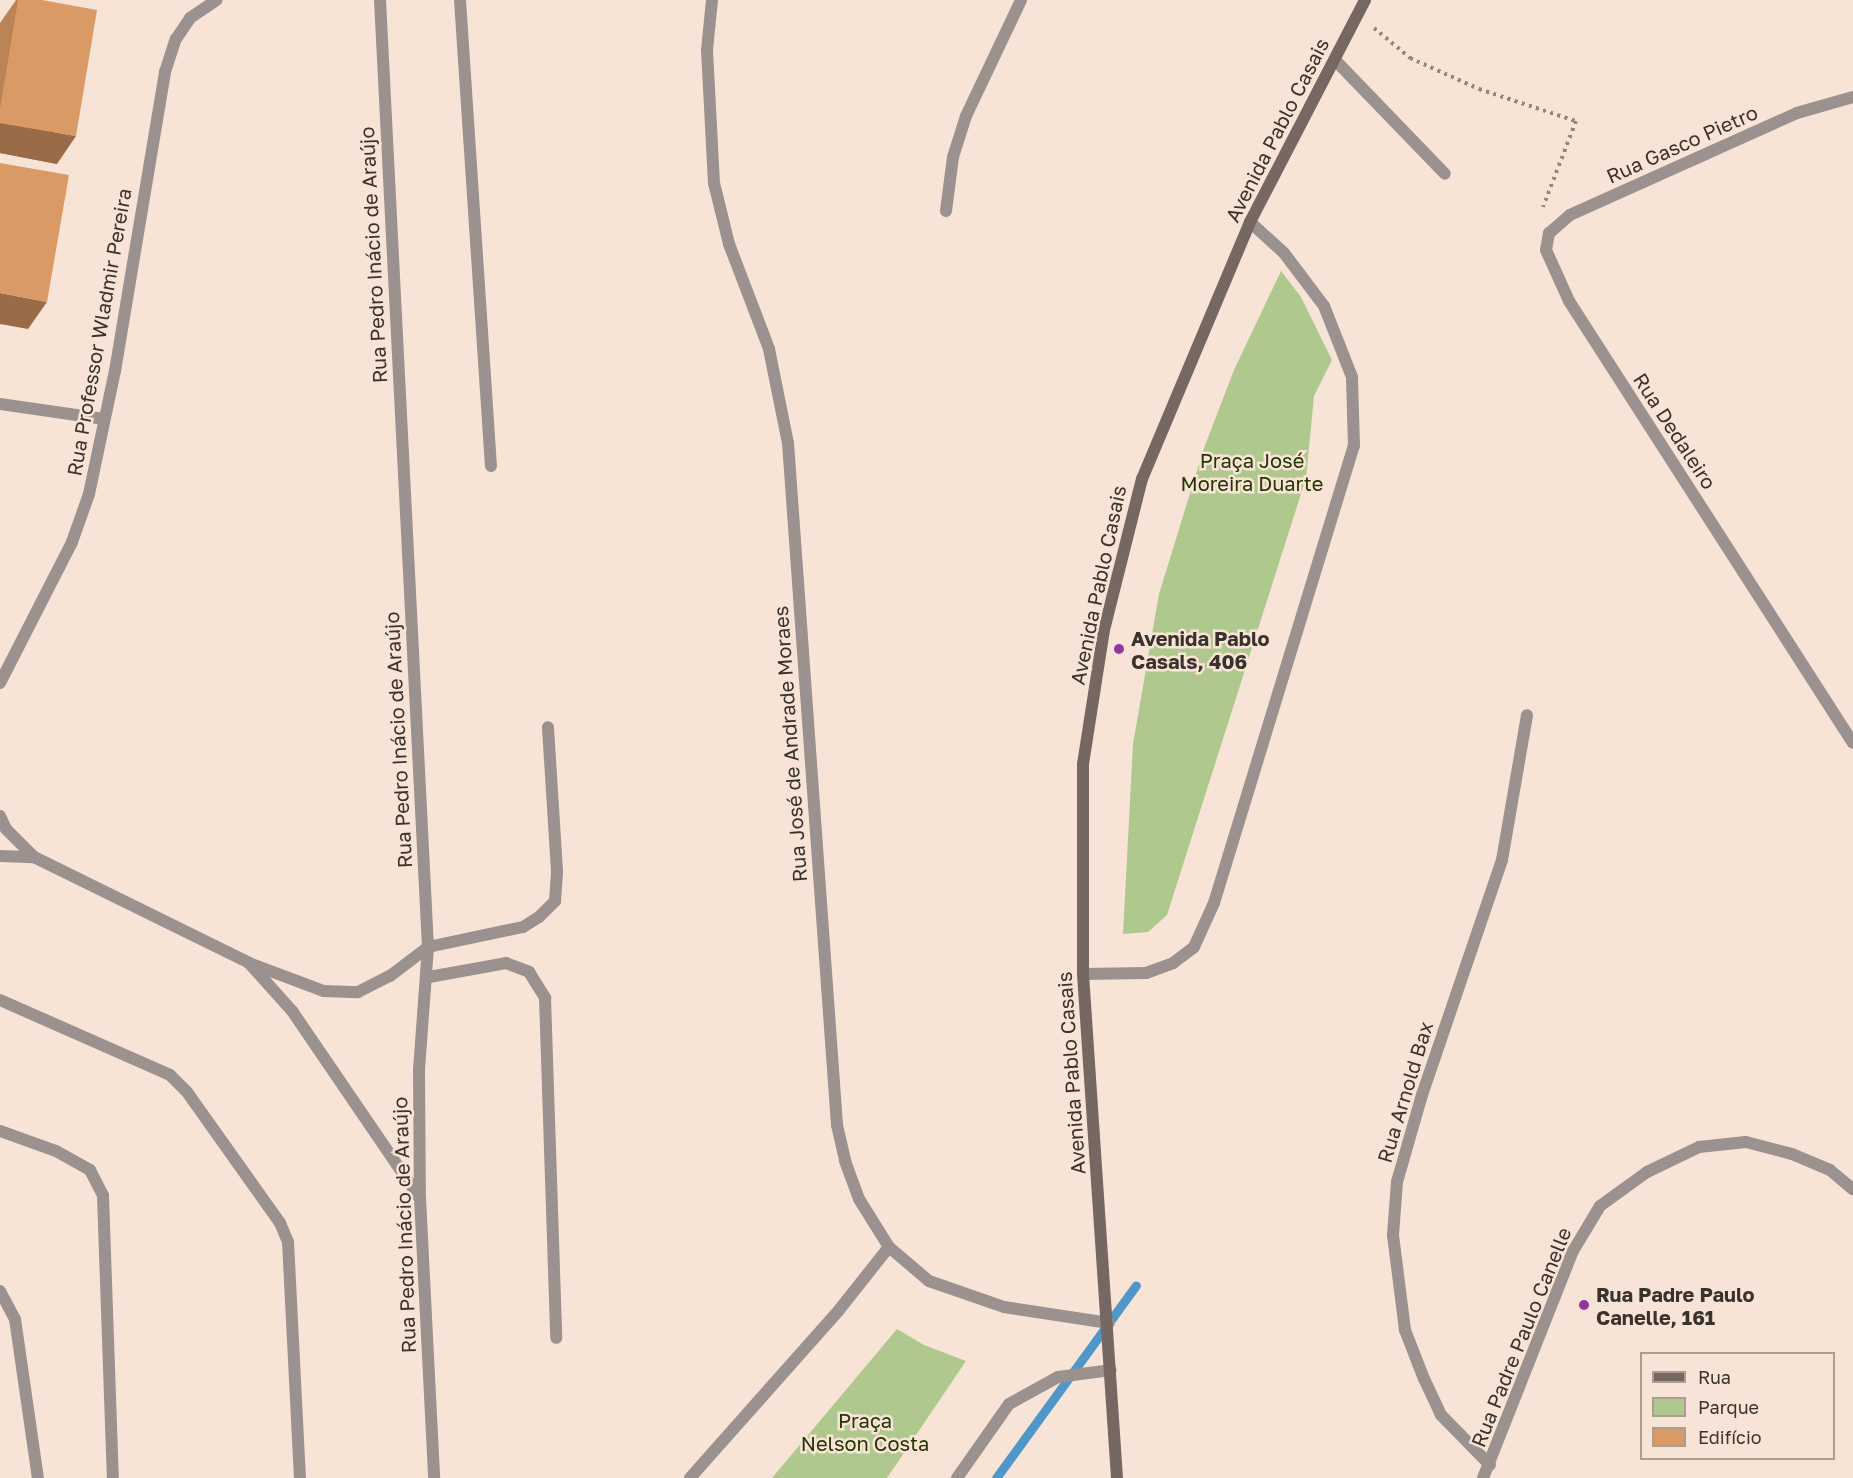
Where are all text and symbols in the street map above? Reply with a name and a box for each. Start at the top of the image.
street label: Avenida Pablo Casais [1220,34,1334,226]
street label: Rua Gasco Pietro [1603,100,1761,188]
street label: Rua Pedro Inácio de Araújo [354,126,392,384]
street label: Rua Professor Wladmir Pereira [62,186,136,478]
street label: Rua Dedaleiro [1629,368,1721,494]
park label: Praça José Moreira Duarte [1181,448,1323,495]
street label: Avenida Pablo Casais [1065,483,1131,687]
street label: Rua José de Andrade Moraes [768,605,812,883]
street label: Rua Pedro Inácio de Araújo [379,611,417,869]
place label: Avenida Pablo Casals, 406 [1131,626,1270,673]
marker: Avenida Pablo Casals, 406 [1112,642,1126,656]
street label: Avenida Pablo Casais [1052,971,1090,1175]
street label: Rua Arnold Bax [1372,1019,1438,1165]
street label: Rua Pedro Inácio de Araújo [388,1096,420,1354]
street label: Rua Padre Paulo Canelle [1466,1224,1576,1450]
place label: Rua Padre Paulo Canelle, 161 [1596,1282,1755,1329]
marker: Rua Padre Paulo Canelle, 161 [1577,1298,1591,1312]
legend [1640,1352,1835,1460]
text: Rua [1698,1366,1731,1388]
text: Parque [1698,1396,1759,1418]
park label: Praça Nelson Costa [801,1409,929,1456]
text: Edifício [1698,1426,1762,1448]

